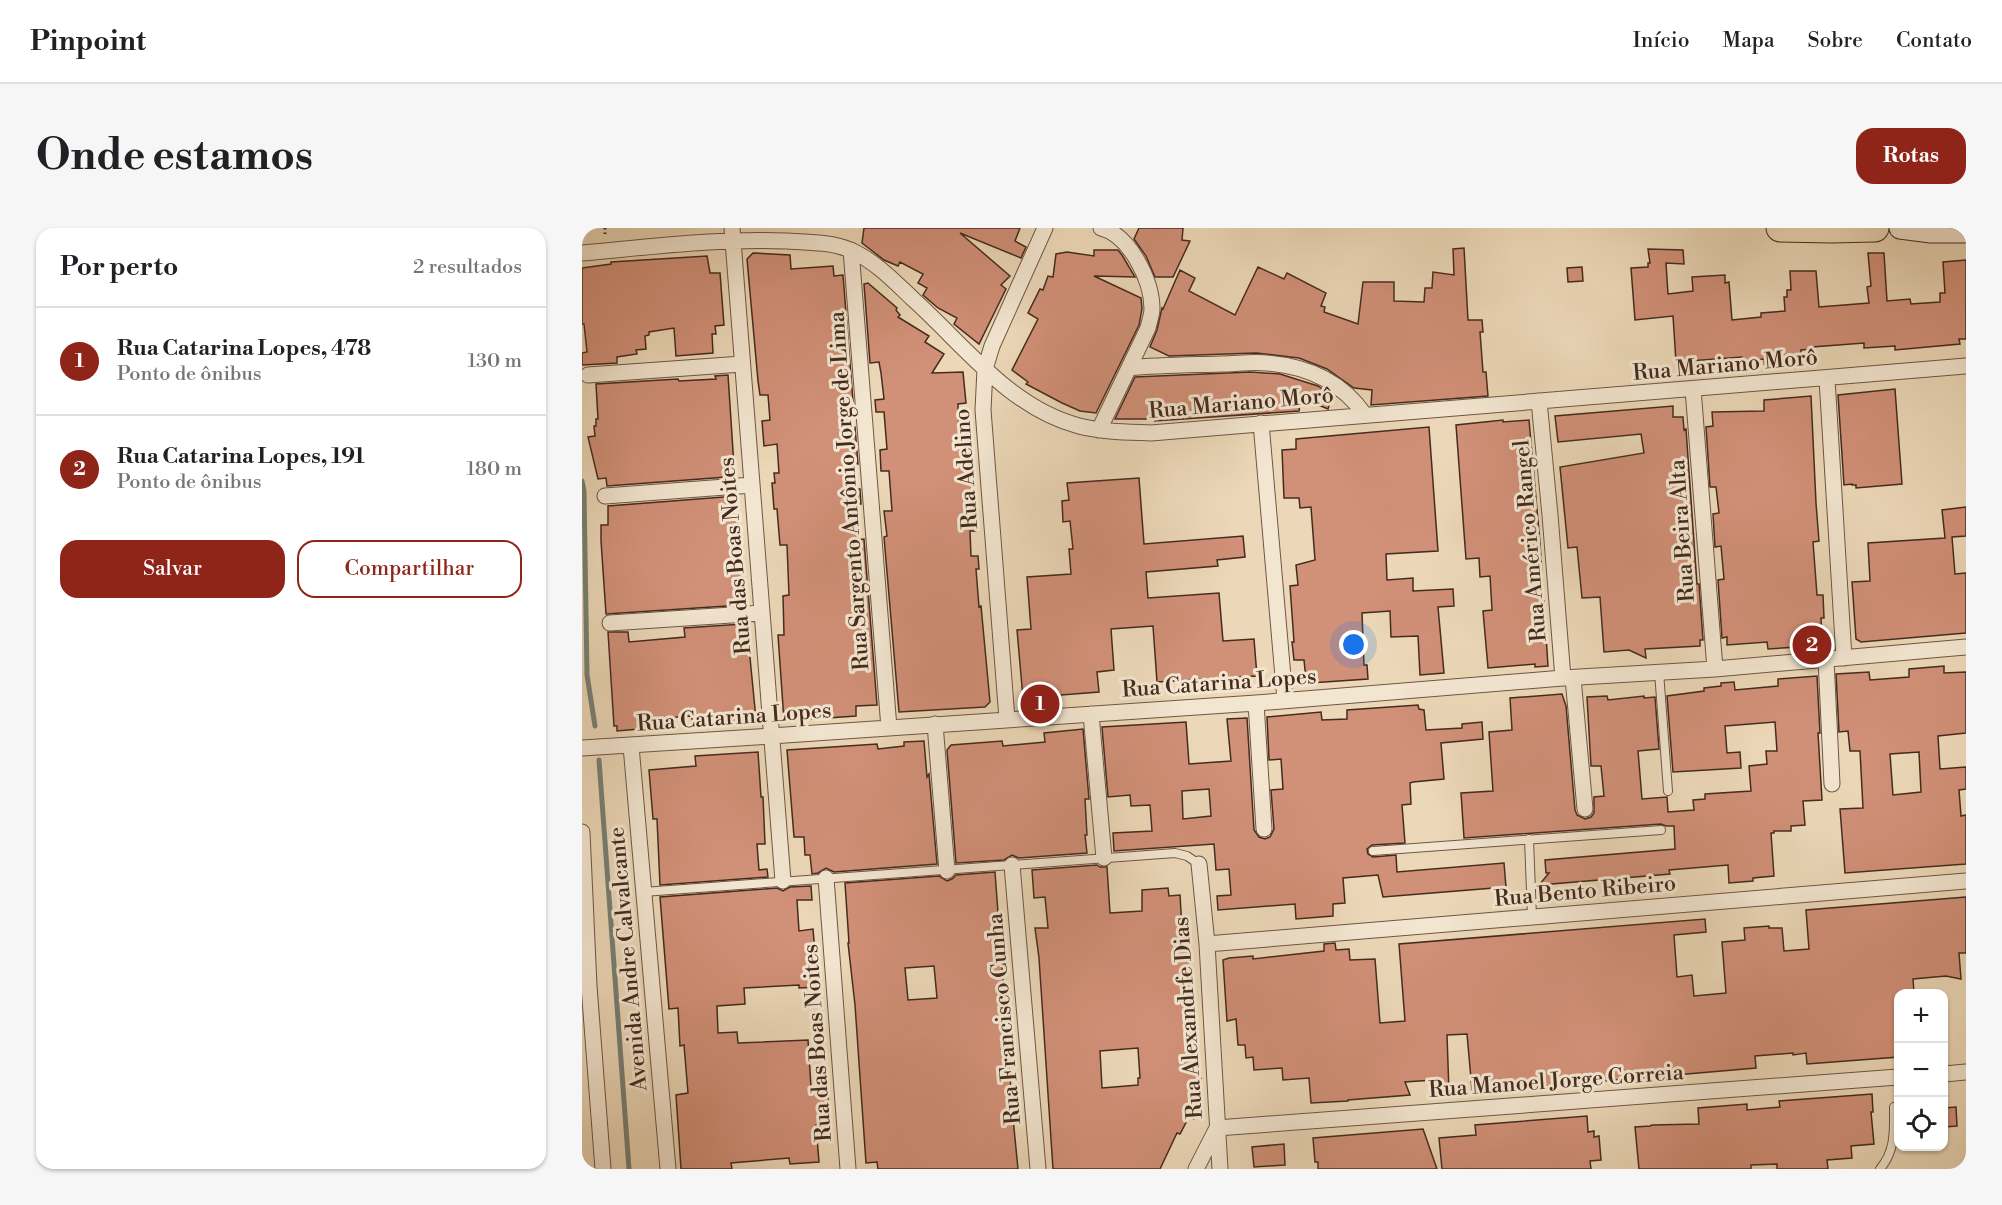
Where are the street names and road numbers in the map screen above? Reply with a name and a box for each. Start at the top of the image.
street label: Rua Sargento Antônio Jorge de Lima [823,310,876,671]
street label: Rua Mariano Morô [1631,344,1819,387]
street label: Rua Mariano Morô [1147,382,1335,425]
street label: Rua Adelino [949,408,984,530]
street label: Rua Américo Rangel [1508,438,1553,643]
street label: Rua das Boas Noites [713,456,758,656]
street label: Rua Beira Alta [1664,458,1701,603]
street label: Rua Catarina Lopes [1121,663,1317,704]
street label: Rua Catarina Lopes [636,697,832,738]
street label: Avenida Andre Calvalcante [603,825,654,1093]
street label: Rua Bento Ribeiro [1493,870,1677,913]
street label: Rua Francisco Cunha [982,911,1027,1126]
street label: Rua Alexandrfe Dias [1168,916,1209,1120]
street label: Rua das Boas Noites [797,943,838,1143]
street label: Rua Manoel Jorge Correia [1428,1059,1685,1104]

